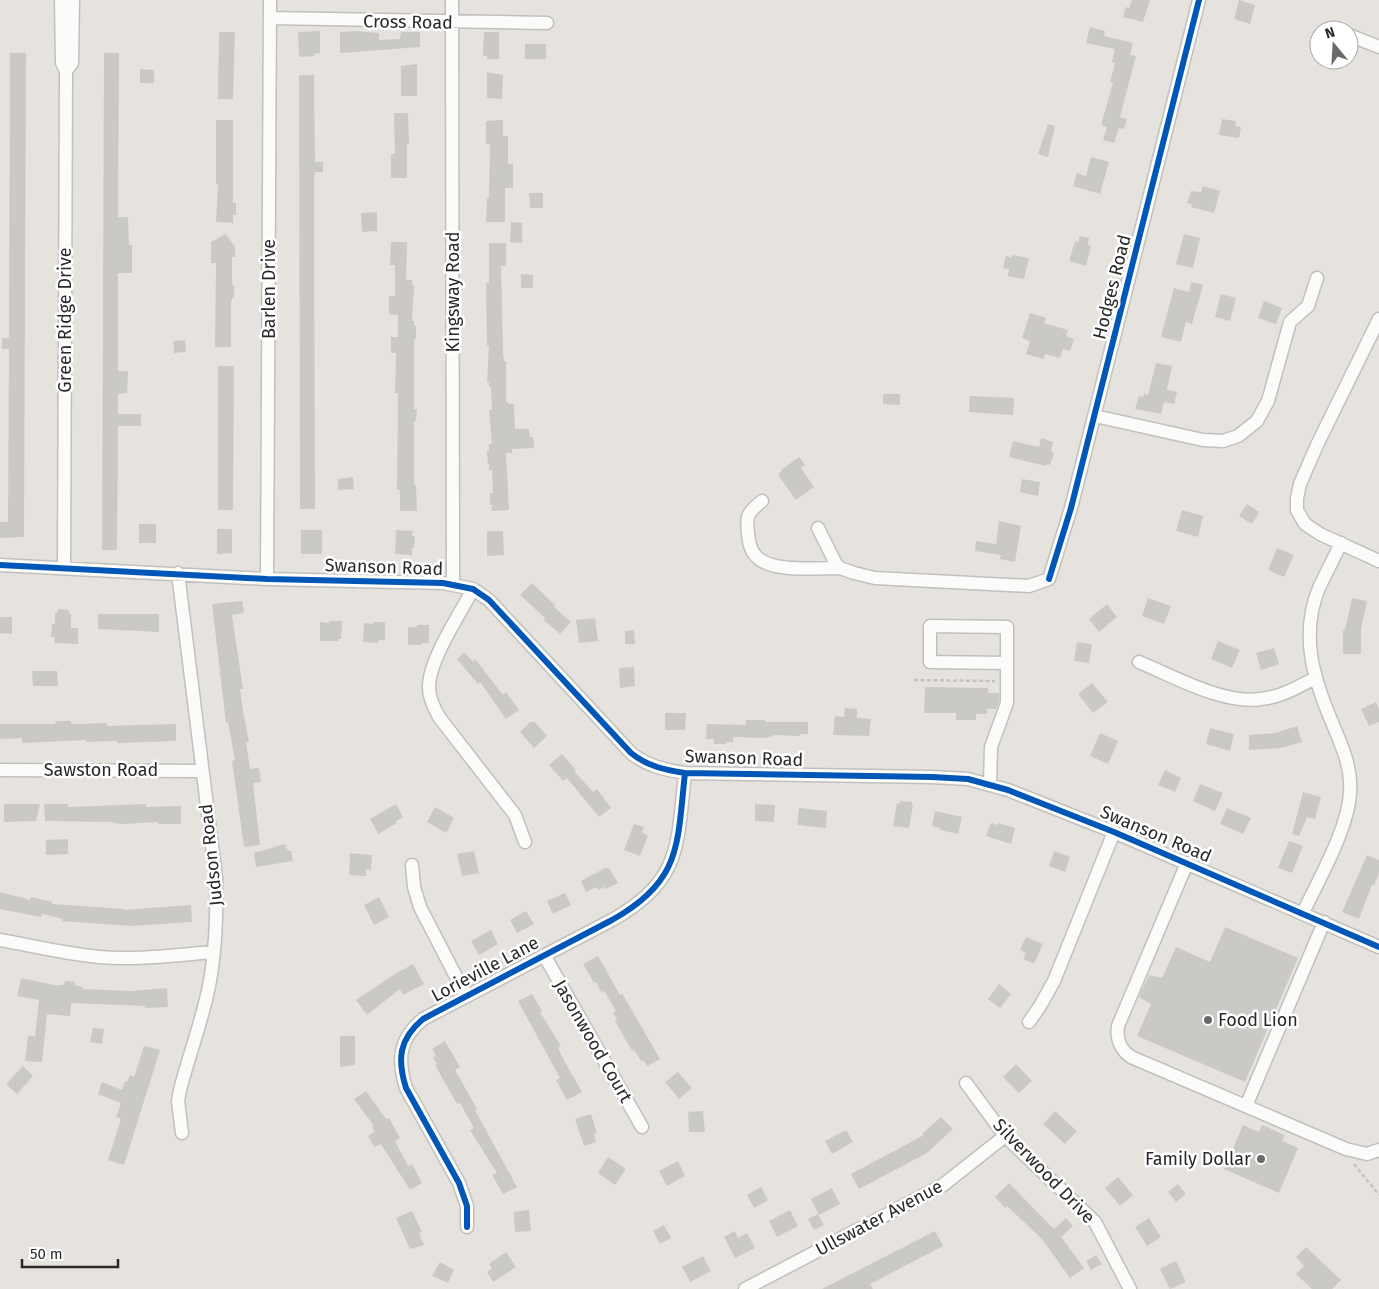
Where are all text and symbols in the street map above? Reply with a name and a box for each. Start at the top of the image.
street label: Cross Road [363,10,453,34]
north arrow [1309,20,1359,70]
text: N [1323,24,1337,43]
street label: Kingsway Road [442,231,464,353]
street label: Hodges Road [1088,232,1136,342]
street label: Barlen Drive [258,239,280,339]
street label: Green Ridge Drive [54,247,76,393]
street label: Swanson Road [324,554,444,580]
street label: Swanson Road [684,745,804,771]
street label: Sawston Road [44,759,158,781]
street label: Swanson Road [1097,801,1215,867]
street label: Judson Road [195,803,227,907]
street label: Lorieville Lane [427,931,543,1007]
street label: Jasonwood Court [549,976,637,1107]
place label: Food Lion [1218,1009,1298,1031]
marker: Food Lion [1202,1014,1214,1026]
street label: Silverwood Drive [988,1114,1100,1228]
place label: Family Dollar [1145,1148,1251,1170]
marker: Family Dollar [1255,1153,1267,1165]
street label: Ullswater Avenue [812,1175,946,1261]
scale bar [22,1236,119,1268]
text: 50 m [30,1245,63,1263]

